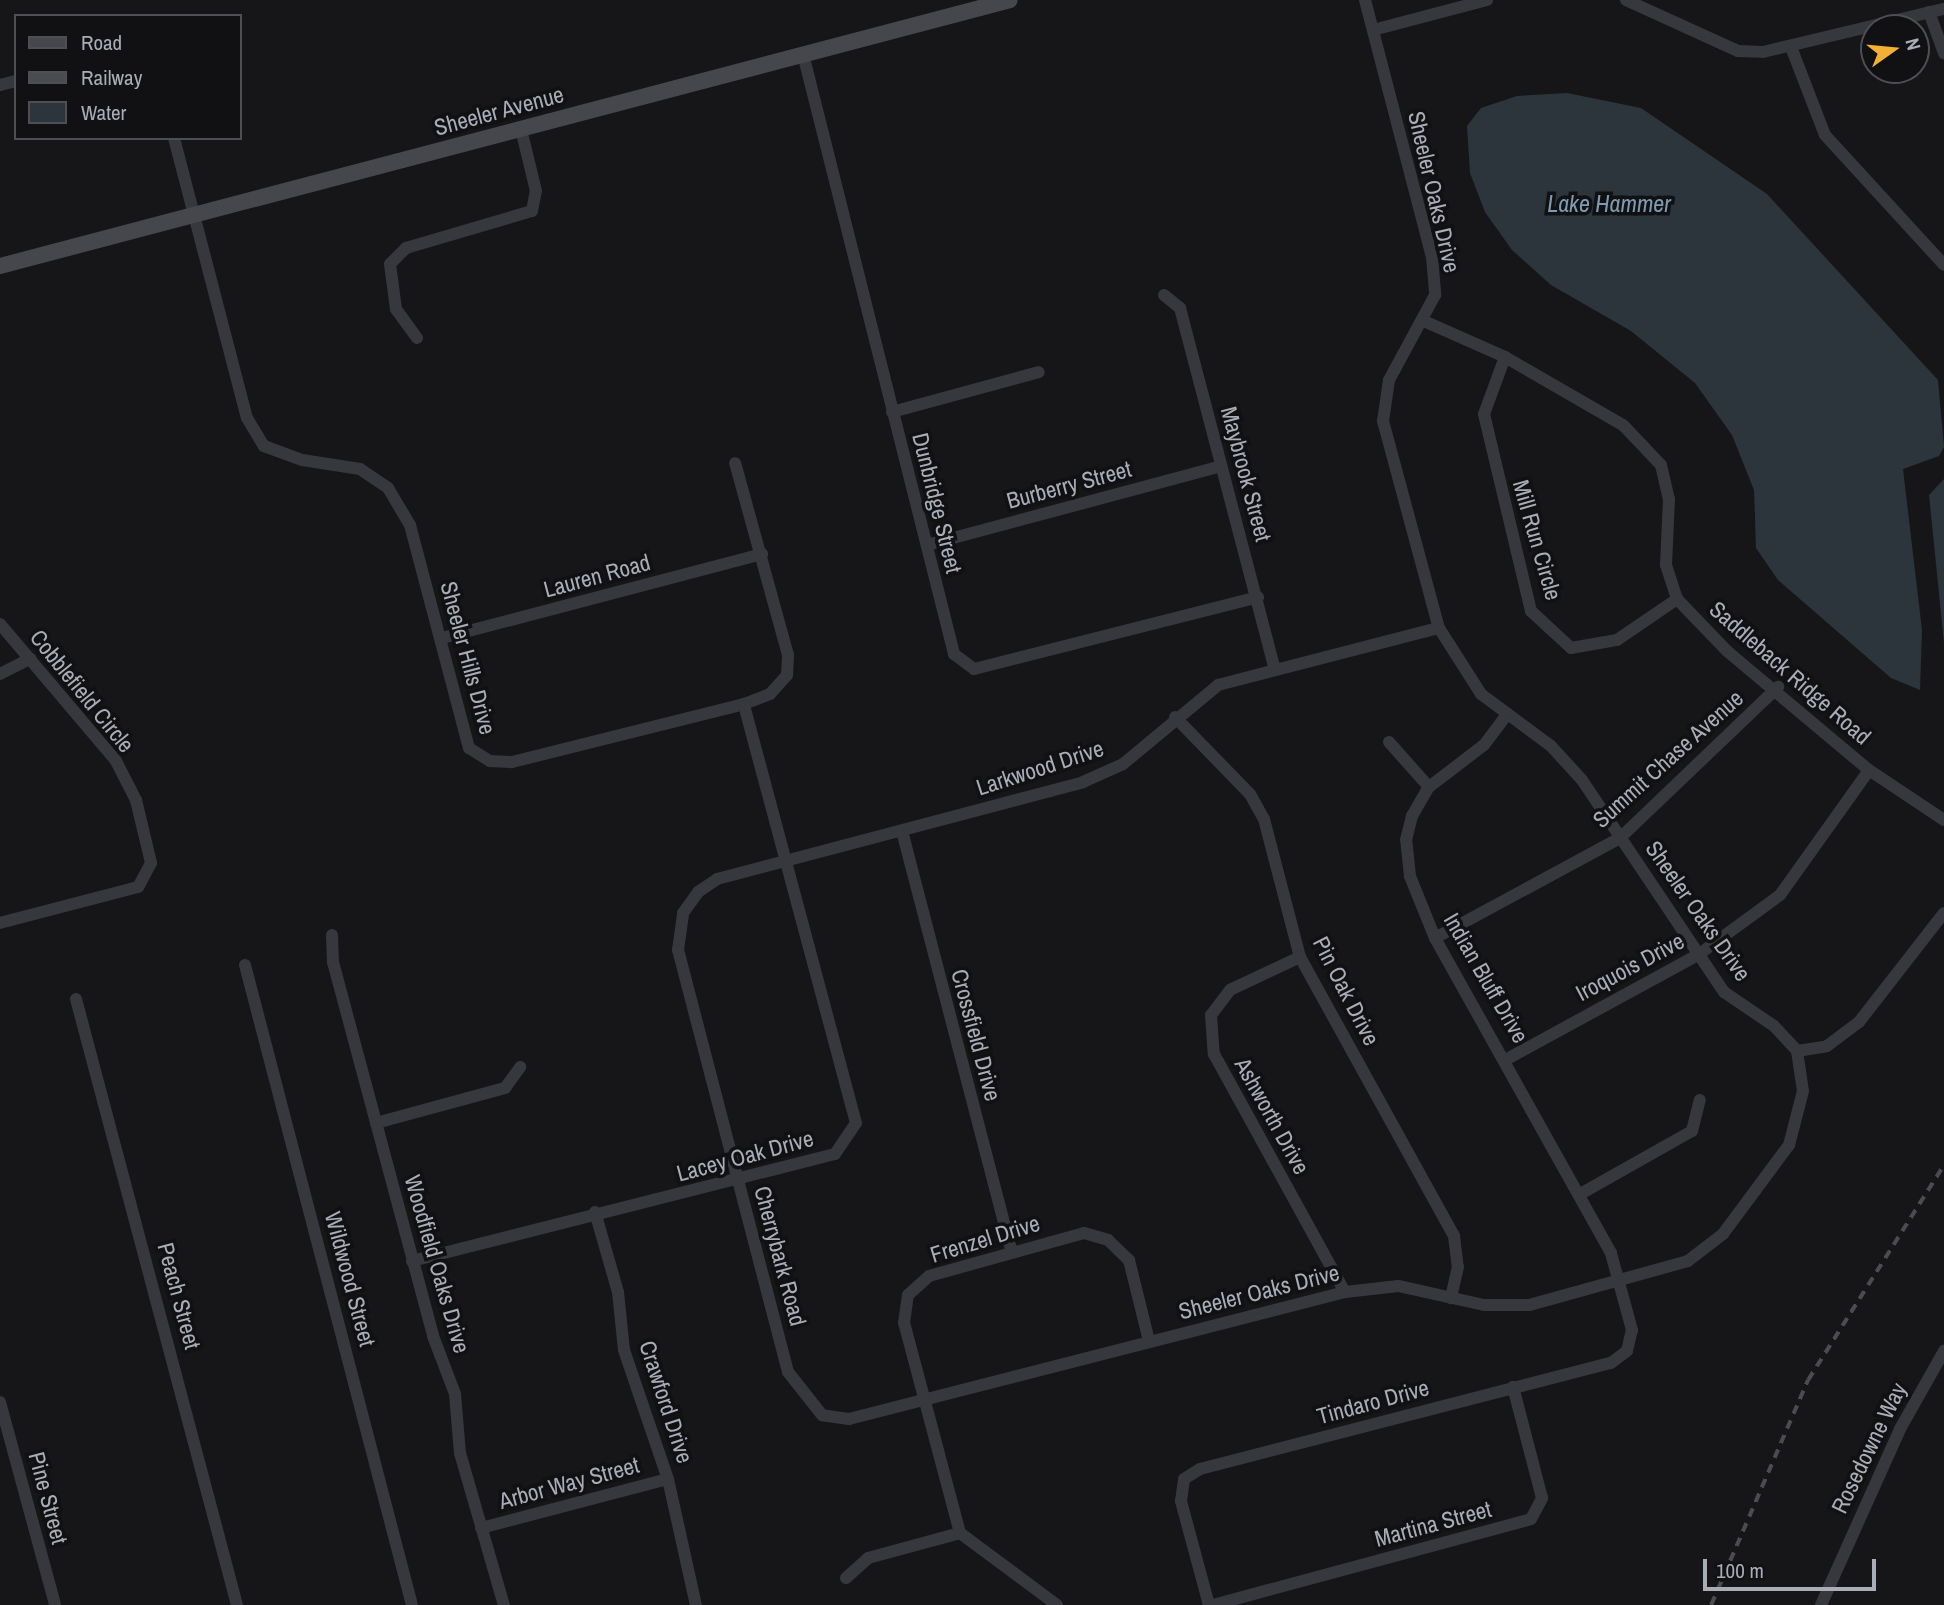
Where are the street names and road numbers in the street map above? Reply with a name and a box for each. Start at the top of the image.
street label: Sheeler Avenue [431,80,567,142]
street label: Sheeler Oaks Drive [1402,109,1466,275]
street label: Maybrook Street [1215,404,1277,544]
street label: Dunbridge Street [906,430,968,576]
street label: Burberry Street [1004,455,1134,515]
street label: Mill Run Circle [1507,477,1567,603]
street label: Lauren Road [541,549,653,603]
street label: Sheeler Hills Drive [434,579,502,737]
street label: Saddleback Ridge Road [1704,596,1876,750]
street label: Cobblefield Circle [24,624,140,758]
street label: Summit Chase Avenue [1587,684,1749,834]
street label: Larkwood Drive [973,734,1107,802]
street label: Sheeler Oaks Drive [1640,836,1756,986]
street label: Indian Bluff Drive [1438,908,1534,1048]
street label: Iroquois Drive [1571,927,1689,1007]
street label: Pin Oak Drive [1307,932,1385,1050]
street label: Crossfield Drive [945,966,1007,1104]
street label: Ashworth Drive [1229,1053,1315,1179]
street label: Lacey Oak Drive [674,1124,816,1188]
street label: Woodfield Oaks Drive [398,1172,476,1356]
street label: Cherrybark Road [748,1183,812,1329]
street label: Wildwood Street [319,1209,381,1349]
street label: Frenzel Drive [927,1209,1043,1269]
street label: Peach Street [152,1240,206,1352]
street label: Sheeler Oaks Drive [1176,1259,1342,1325]
street label: Crawford Drive [633,1337,699,1467]
street label: Tindaro Drive [1314,1374,1432,1430]
street label: Rosedowne Way [1826,1378,1912,1518]
street label: Pine Street [22,1449,74,1547]
street label: Arbor Way Street [496,1451,642,1515]
street label: Martina Street [1372,1495,1494,1553]

